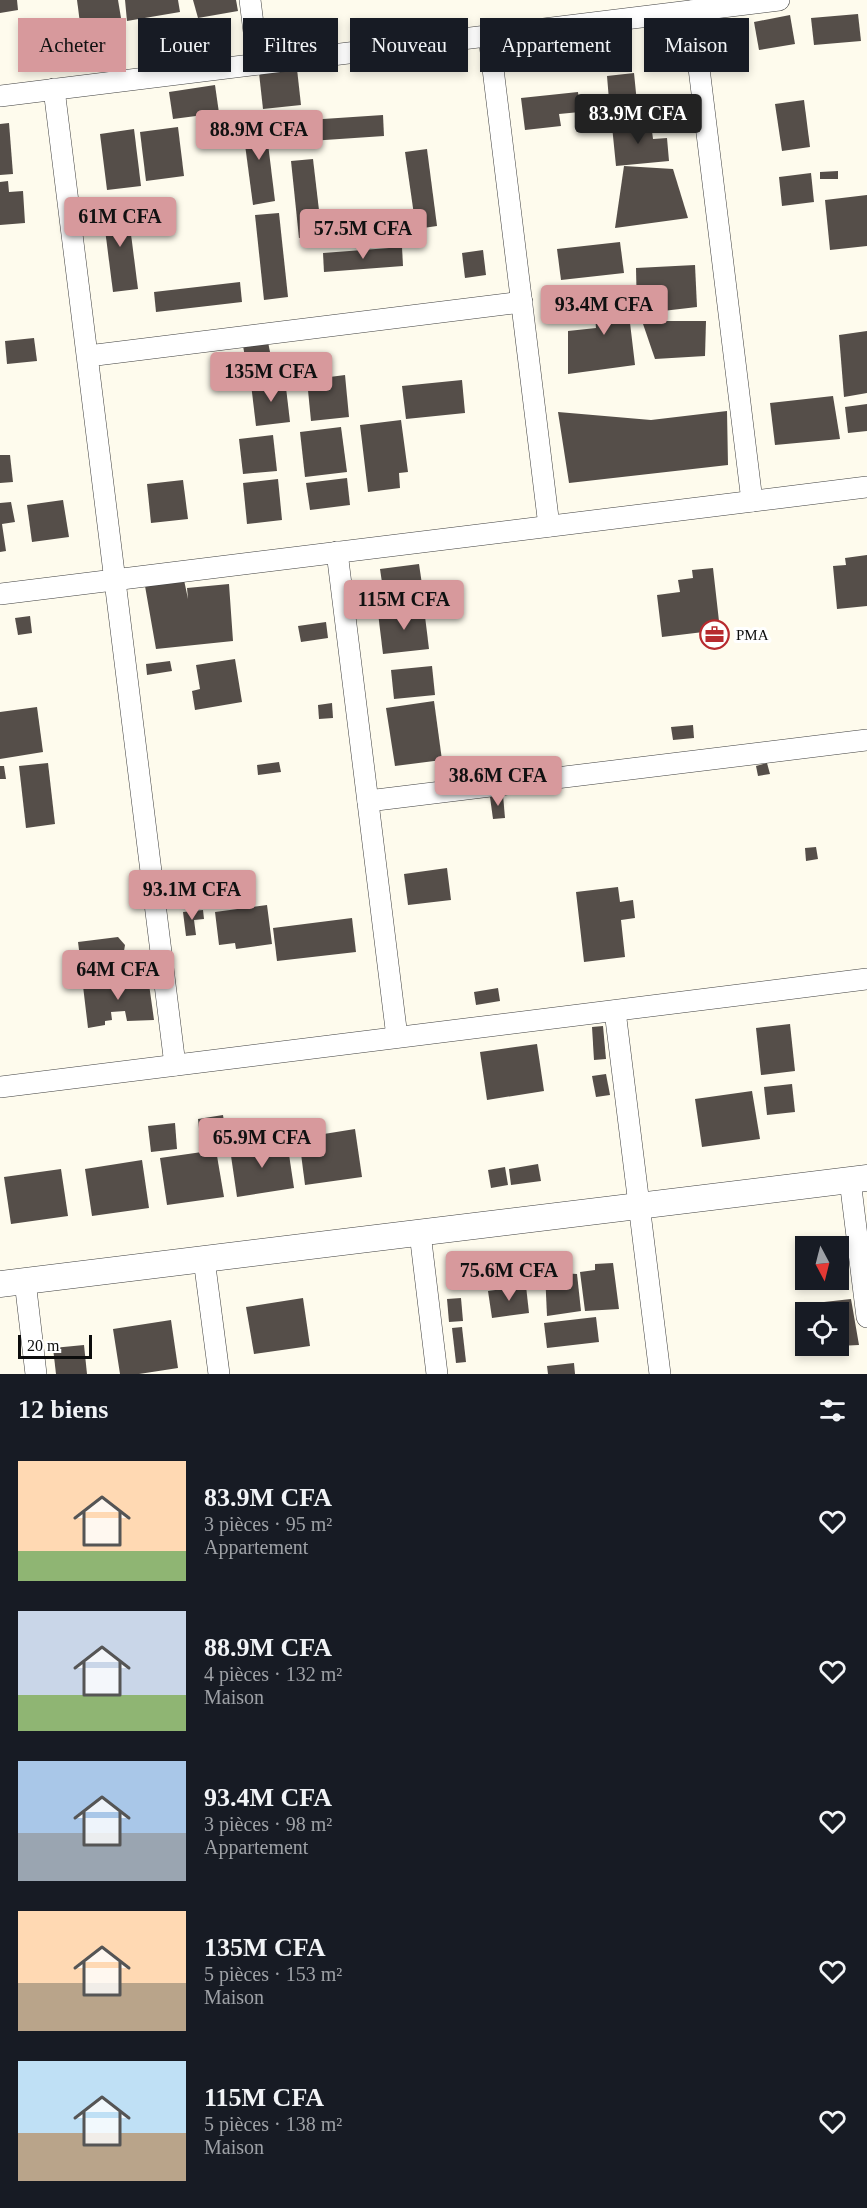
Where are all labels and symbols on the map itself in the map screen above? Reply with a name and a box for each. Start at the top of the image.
pin: 83.9M CFA [569,94,707,145]
pin: 88.9M CFA [190,110,328,161]
pin: 61M CFA [65,197,175,248]
pin: 57.5M CFA [294,209,432,260]
pin: 93.4M CFA [535,285,673,336]
pin: 135M CFA [209,352,333,403]
pin: 115M CFA [342,580,466,631]
office icon: PMA [699,619,731,651]
place label: PMA [736,627,769,643]
pin: 38.6M CFA [429,756,567,807]
pin: 93.1M CFA [123,870,261,921]
pin: 64M CFA [63,950,173,1001]
pin: 65.9M CFA [193,1118,331,1169]
north arrow [795,1236,849,1290]
pin: 75.6M CFA [440,1251,578,1302]
scale bar [18,1332,92,1360]

